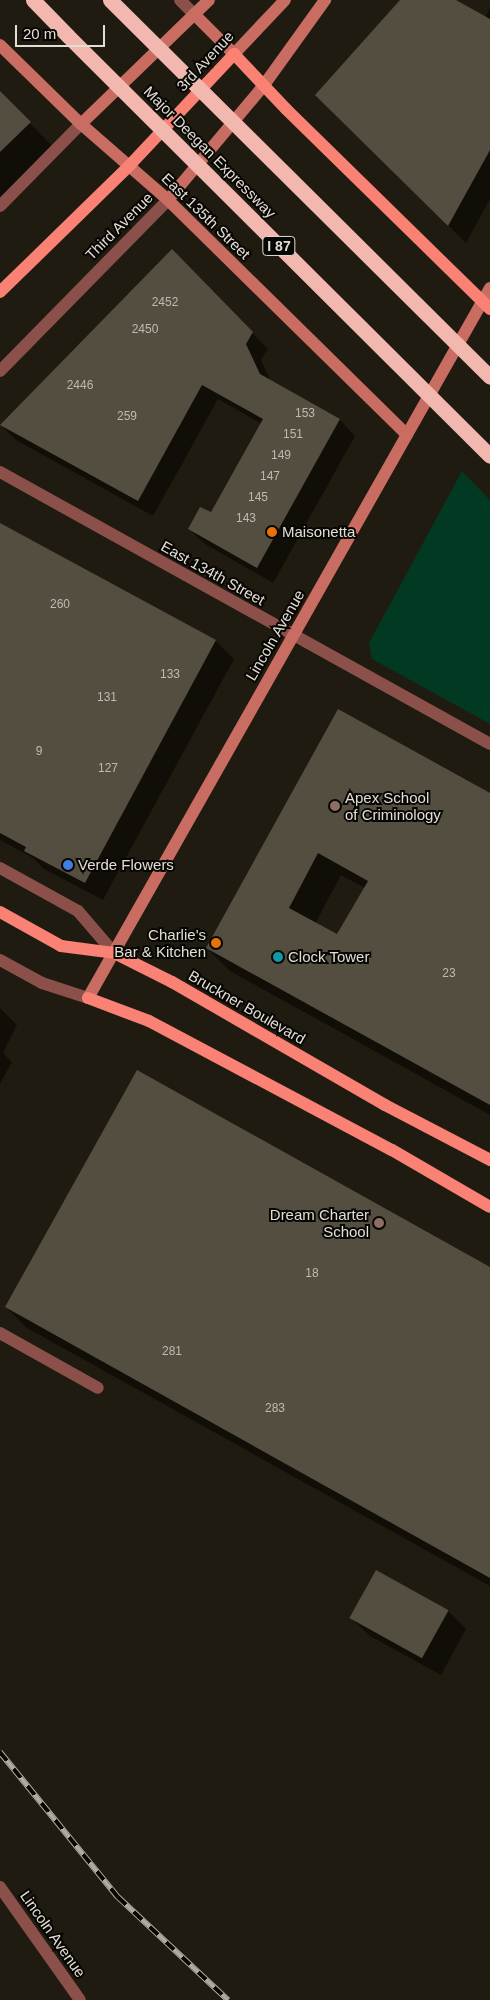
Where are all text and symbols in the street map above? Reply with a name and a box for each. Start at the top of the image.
scale bar [18,15,108,47]
text: 20 m [23,25,56,42]
street label: 3rd Avenue [172,27,238,95]
street label: Major Deegan Expressway [140,82,280,222]
street label: East 135th Street [158,169,254,263]
street label: Third Avenue [81,188,157,264]
road number: I 87 [262,235,296,258]
house number: 2452 [152,296,178,310]
house number: 2450 [132,323,158,337]
house number: 2446 [67,379,93,393]
house number: 153 [295,407,315,421]
house number: 259 [117,410,137,424]
house number: 151 [283,428,303,442]
house number: 149 [271,449,291,463]
house number: 147 [260,470,280,484]
house number: 145 [248,491,268,505]
house number: 143 [236,512,256,526]
place label: Maisonetta [282,523,355,541]
marker: Maisonetta [266,526,278,538]
street label: East 134th Street [158,537,268,609]
street label: Lincoln Avenue [242,586,308,684]
house number: 260 [50,598,70,612]
house number: 133 [160,668,180,682]
house number: 131 [97,691,117,705]
house number: 9 [36,745,42,759]
house number: 127 [98,762,118,776]
place label: Apex School of Criminology [345,788,441,823]
marker: Apex School of Criminology [329,800,341,812]
place label: Verde Flowers [78,856,174,874]
marker: Verde Flowers [62,859,74,871]
place label: Charlie's Bar & Kitchen [114,925,206,960]
marker: Charlie's Bar & Kitchen [210,937,222,949]
place label: Clock Tower [288,948,370,966]
marker: Clock Tower [272,951,284,963]
street label: Bruckner Boulevard [185,966,309,1048]
house number: 23 [442,967,456,981]
place label: Dream Charter School [270,1205,369,1240]
marker: Dream Charter School [373,1217,385,1229]
house number: 18 [305,1267,319,1281]
house number: 281 [162,1345,182,1359]
house number: 283 [265,1402,285,1416]
street label: Lincoln Avenue [16,1887,90,1981]

